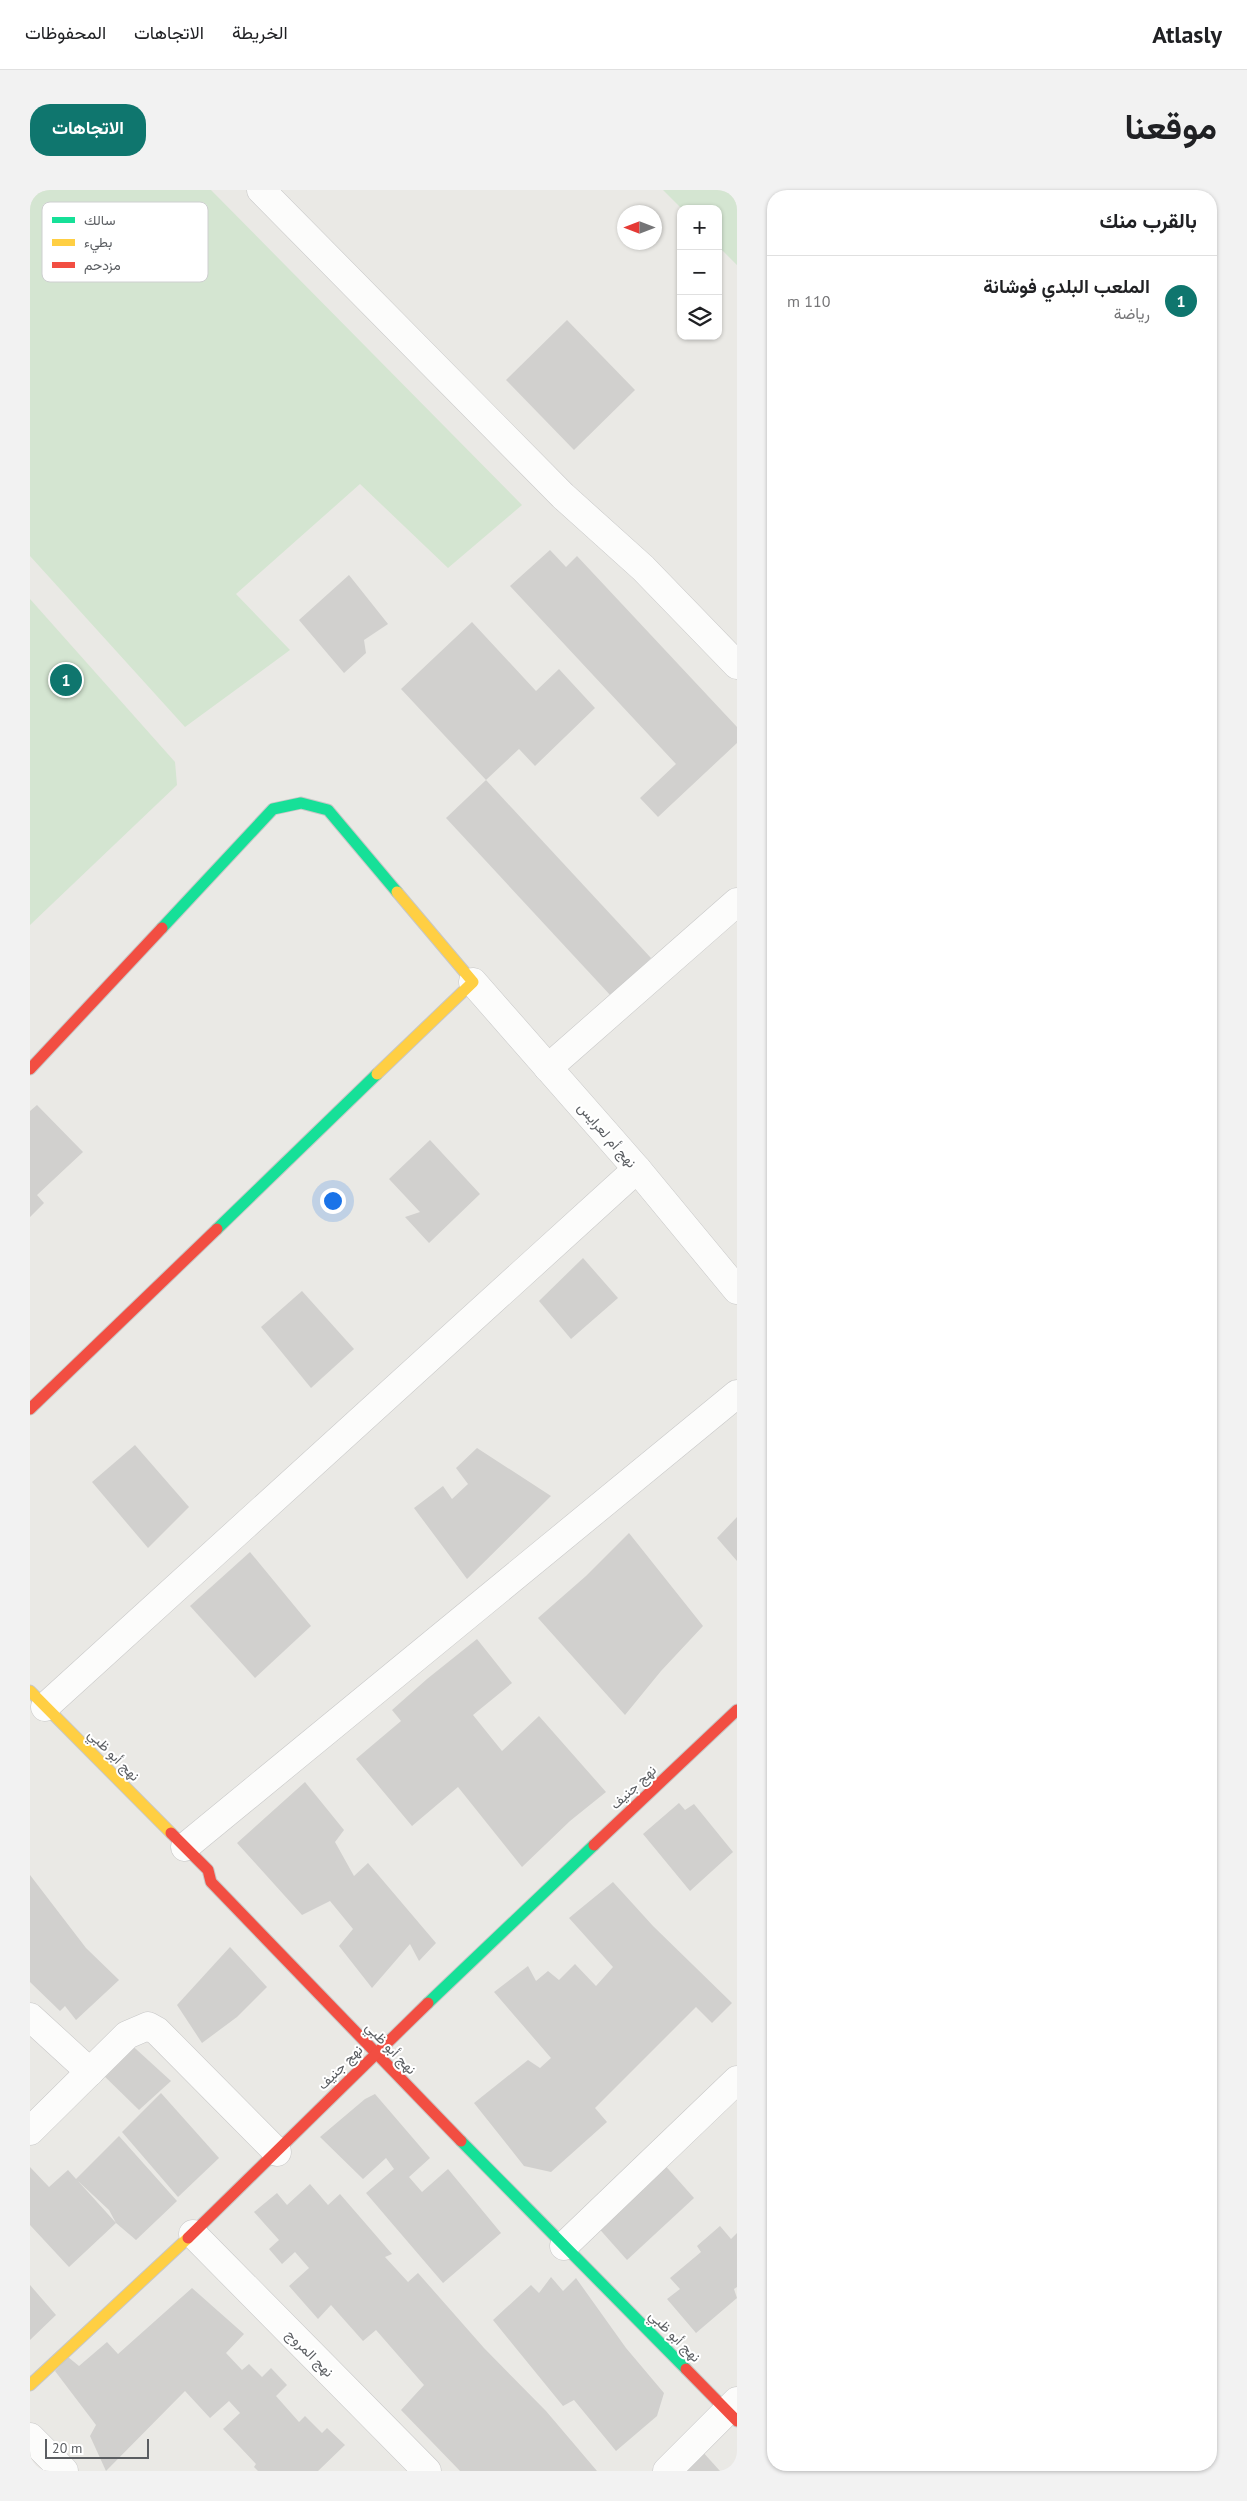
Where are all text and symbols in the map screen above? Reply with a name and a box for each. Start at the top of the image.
text: Atlasly [1152,19,1222,50]
text: المحفوظات [25,21,106,44]
text: الاتجاهات [134,21,204,44]
text: الخريطة [232,21,288,44]
text: موقعنا [1124,103,1217,149]
button: الاتجاهات [30,104,146,156]
legend [42,202,208,282]
north arrow [617,205,662,250]
map controls [677,205,722,340]
button: + [677,205,722,250]
text: بالقرب منك [1099,207,1197,234]
text: سالك [84,211,115,229]
text: بطيء [84,233,112,254]
button: − [677,250,722,295]
text: مزدحم [84,256,121,274]
text: الملعب البلدي فوشانة [983,274,1150,298]
text: 110 m [787,291,830,311]
text: 1 [1176,291,1186,311]
button: layers [677,295,722,340]
text: رياضة [1114,303,1150,323]
pin: 1 [50,661,82,699]
street label: نهج أم لعرايس [572,1099,640,1173]
your location [320,1188,346,1214]
street label: نهج أبو ظبي [82,1725,144,1787]
street label: نهج جنيف [606,1761,661,1814]
street label: نهج أبو ظبي [359,2018,420,2080]
street label: نهج جنيف [314,2041,368,2095]
street label: نهج أبو ظبي [643,2306,705,2368]
street label: نهج المروج [281,2325,338,2382]
scale bar [45,2436,149,2459]
text: 20 m [52,2439,82,2457]

